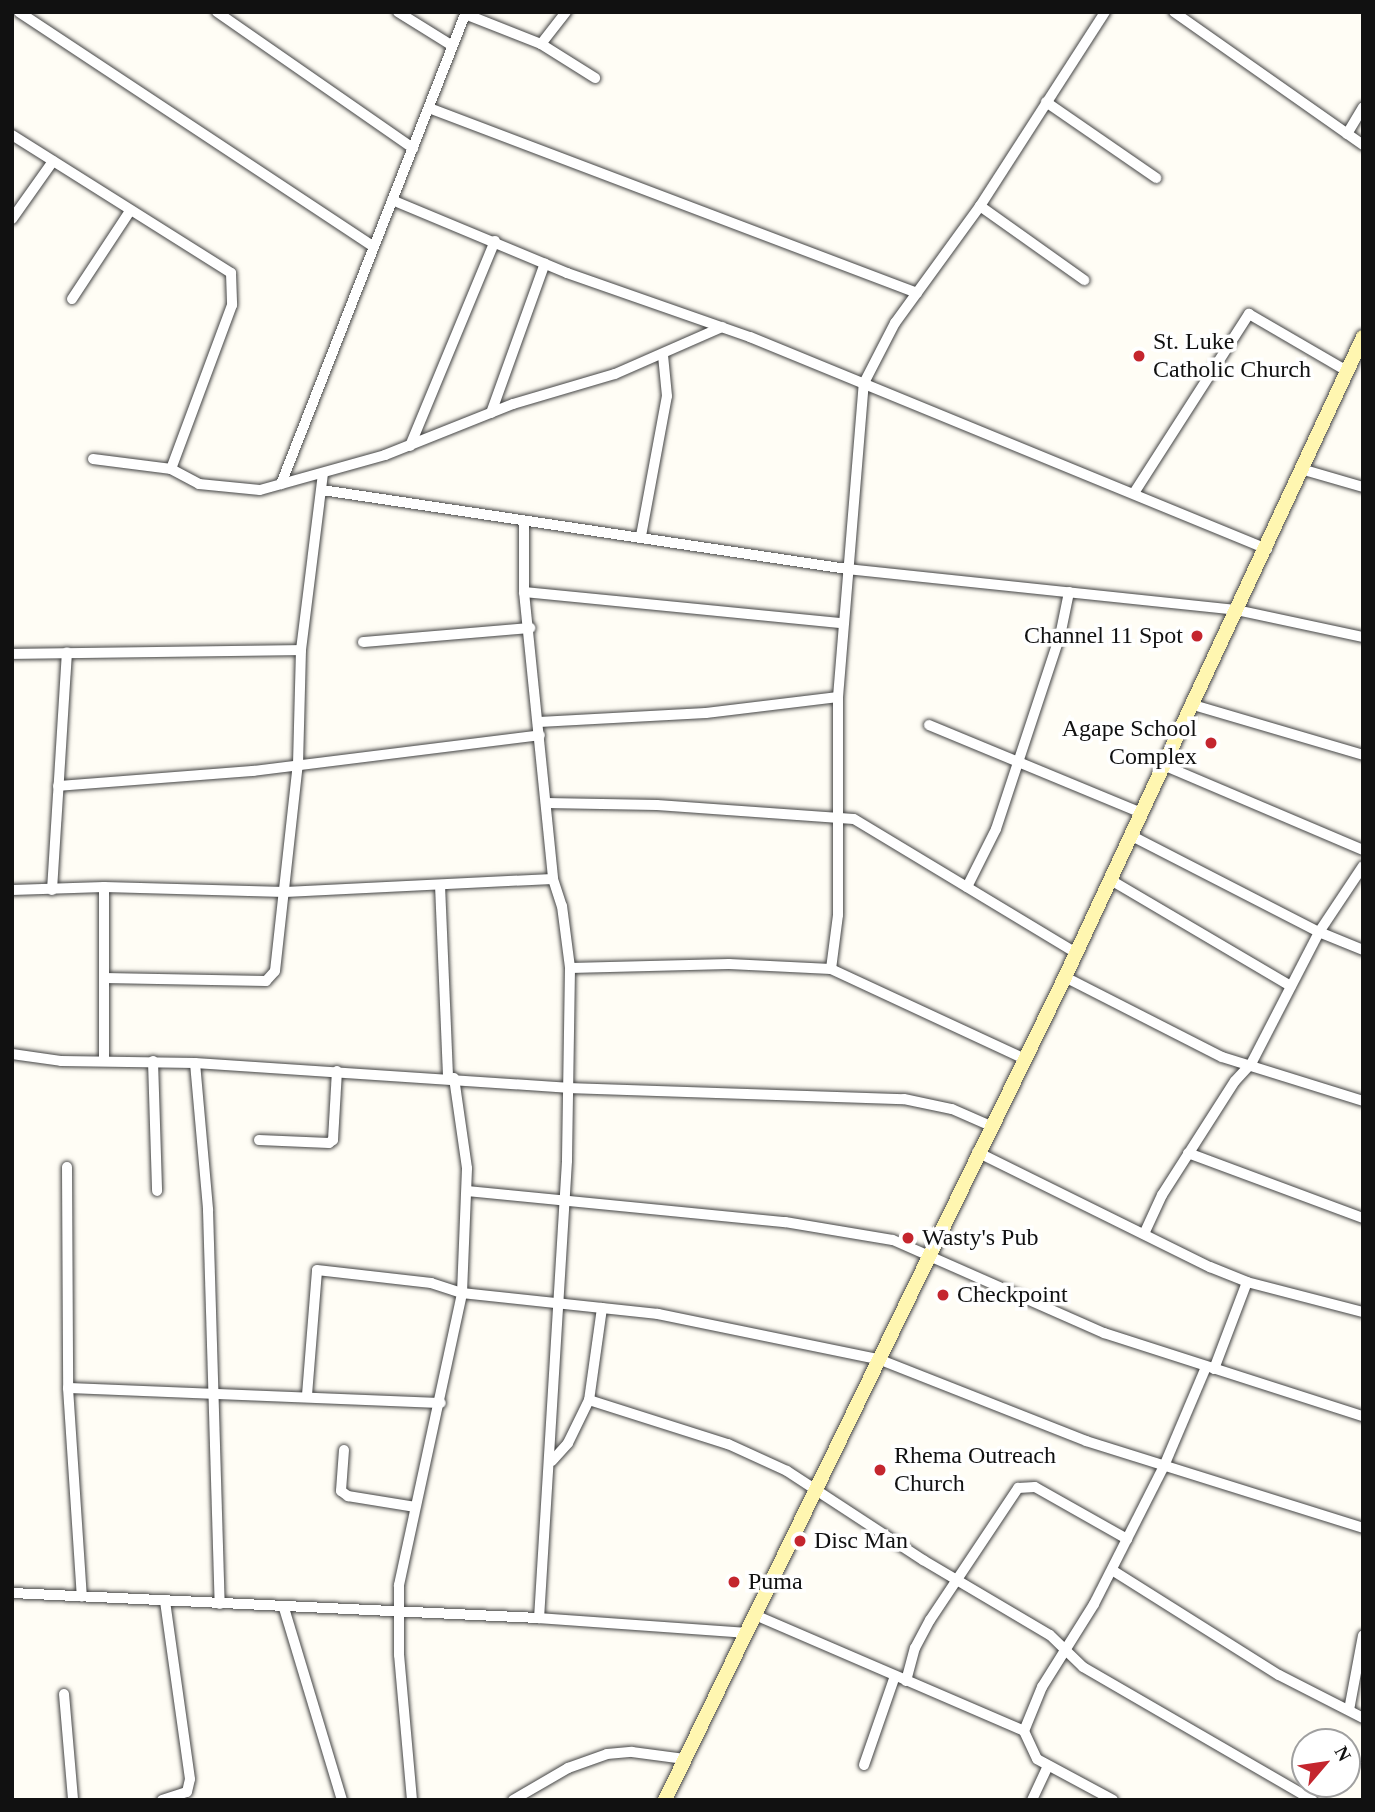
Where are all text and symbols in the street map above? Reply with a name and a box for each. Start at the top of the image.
place label: St. Luke Catholic Church [1153,328,1311,384]
marker: St. Luke Catholic Church [1131,348,1147,364]
place label: Channel 11 Spot [1024,622,1183,650]
marker: Channel 11 Spot [1189,628,1205,644]
place label: Agape School Complex [1062,715,1197,771]
marker: Agape School Complex [1203,735,1219,751]
place label: Wasty's Pub [922,1224,1038,1252]
marker: Wasty's Pub [900,1230,916,1246]
place label: Checkpoint [957,1281,1068,1309]
marker: Checkpoint [935,1287,951,1303]
place label: Rhema Outreach Church [894,1442,1056,1498]
marker: Rhema Outreach Church [872,1462,888,1478]
place label: Disc Man [814,1527,908,1555]
marker: Disc Man [792,1533,808,1549]
place label: Puma [748,1568,803,1596]
marker: Puma [726,1574,742,1590]
north arrow [1291,1728,1361,1798]
text: N [1331,1742,1356,1765]

